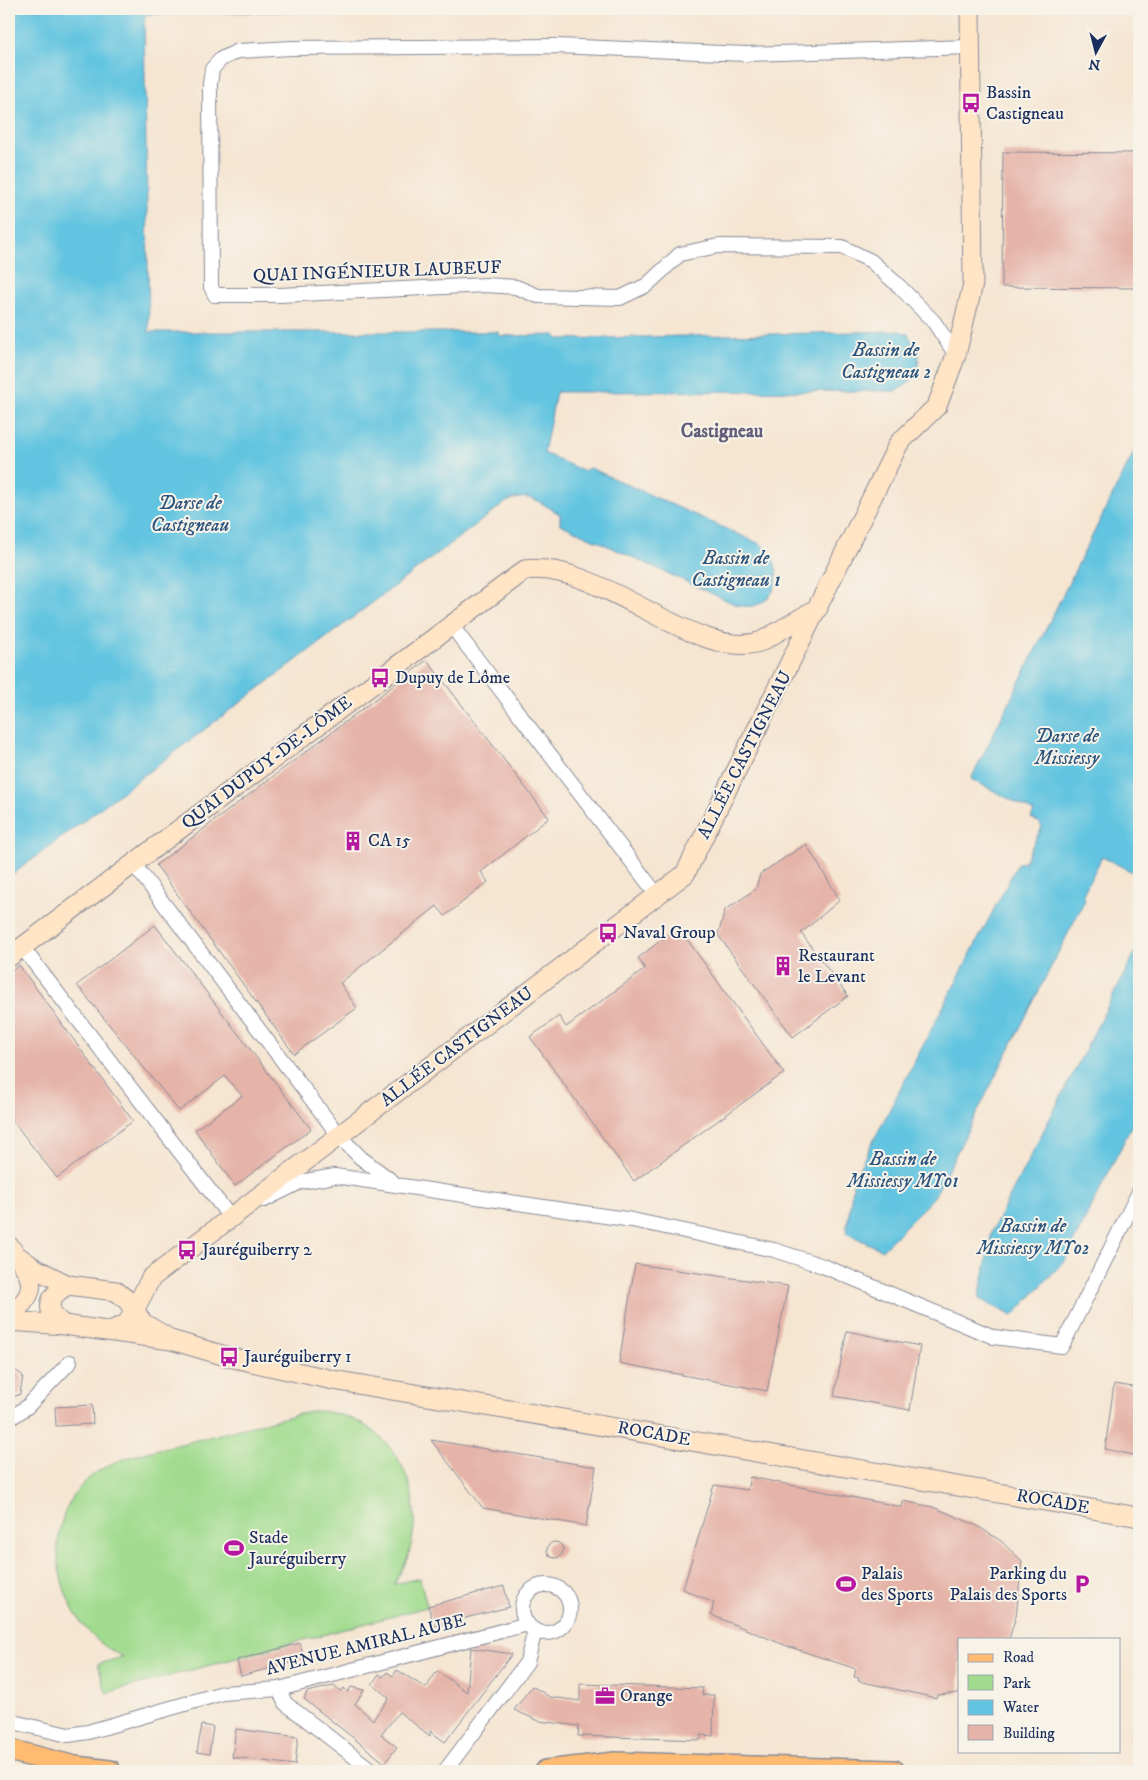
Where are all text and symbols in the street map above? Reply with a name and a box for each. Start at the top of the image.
north arrow [1070,28,1120,78]
text: N [1087,54,1101,74]
place label: Bassin Castigneau [986,82,1064,125]
bus stop icon: Bassin Castigneau [960,92,982,114]
street label: QUAI INGÉNIEUR LAUBEUF [252,257,502,287]
water label: Bassin de Castigneau 2 [841,339,931,384]
district label: Castigneau [681,420,763,443]
water label: Darse de Castigneau [151,492,230,537]
water label: Bassin de Castigneau 1 [691,547,781,592]
bus stop icon: Dupuy de Lôme [369,667,391,689]
place label: Dupuy de Lôme [395,667,510,689]
street label: ALLÉE CASTIGNEAU [693,667,797,843]
street label: QUAI DUPUY-DE-LÔME [177,692,357,834]
water label: Darse de Missiessy [1033,725,1100,770]
building icon: CA 15 [342,830,364,852]
place label: CA 15 [368,830,411,852]
bus stop icon: Naval Group [597,922,619,944]
place label: Naval Group [623,922,716,944]
place label: Restaurant le Levant [798,945,875,988]
building icon: Restaurant le Levant [772,955,794,977]
street label: ALLÉE CASTIGNEAU [376,982,538,1112]
water label: Bassin de Missiessy MY01 [845,1148,959,1193]
water label: Bassin de Missiessy MY02 [975,1215,1089,1260]
bus stop icon: Jauréguiberry 2 [176,1239,198,1261]
place label: Jauréguiberry 2 [200,1239,312,1261]
bus stop icon: Jauréguiberry 1 [218,1346,240,1368]
place label: Jauréguiberry 1 [242,1346,352,1368]
street label: ROCADE [616,1417,693,1451]
street label: ROCADE [1015,1485,1092,1519]
place label: Stade Jauréguiberry [247,1527,347,1570]
sports icon: Stade Jauréguiberry [223,1537,245,1559]
place label: Palais des Sports [861,1563,933,1606]
place label: Parking du Palais des Sports [949,1563,1067,1606]
sports icon: Palais des Sports [835,1573,857,1595]
parking icon: Parking du Palais des Sports [1071,1573,1093,1595]
street label: AVENUE AMIRAL AUBE [264,1609,468,1680]
legend [958,1638,1120,1752]
text: Road [1003,1648,1035,1667]
text: Park [1003,1674,1032,1693]
office icon: Orange [594,1685,616,1707]
place label: Orange [620,1685,673,1707]
text: Water [1002,1698,1039,1717]
text: Building [1003,1724,1055,1743]

